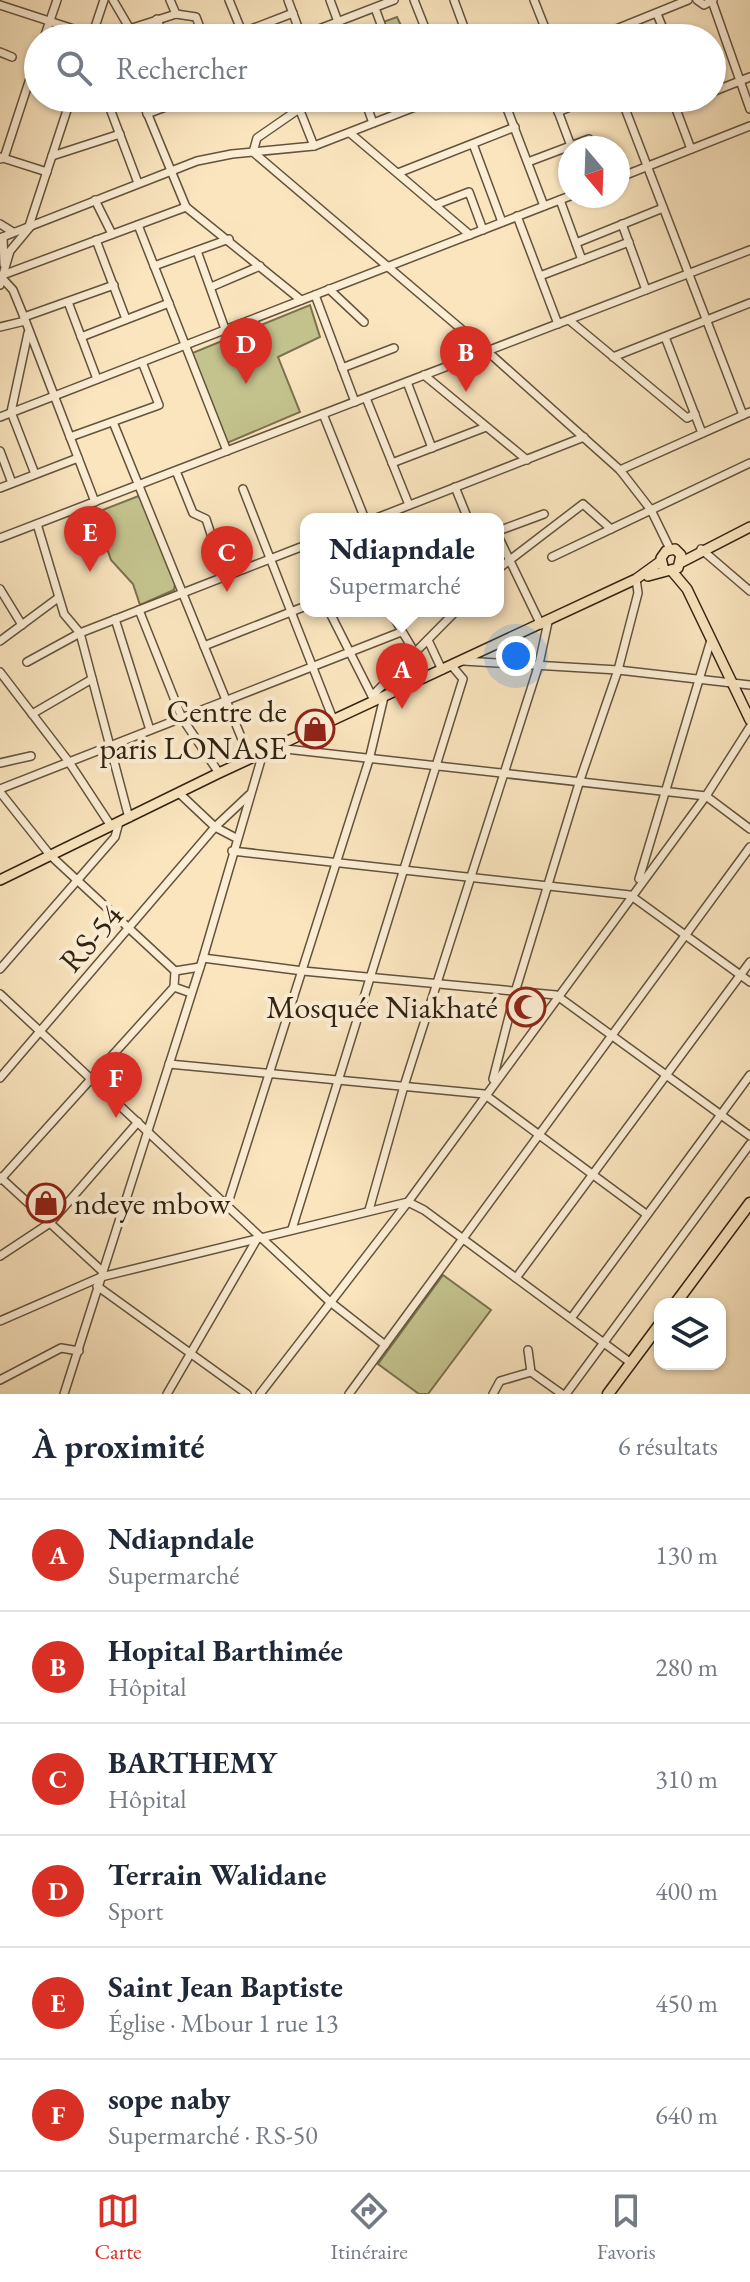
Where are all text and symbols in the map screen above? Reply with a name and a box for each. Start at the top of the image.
search box [24,24,726,112]
icon: search [52,46,96,90]
text: Rechercher [116,49,248,88]
north arrow [558,136,630,208]
pin: D [220,318,272,384]
pin: B [440,326,492,392]
pin: E [64,506,116,572]
popup [300,513,504,617]
pin: C [201,526,253,592]
text: Ndiapndale [329,529,475,568]
text: Supermarché [329,568,461,602]
your location [496,636,536,676]
pin: A [376,643,428,709]
place label: Centre de paris LONASE [99,690,287,769]
shop icon: Centre de paris LONASE [294,708,336,750]
street label: RS-54 [50,895,133,981]
place label: Mosquée Niakhaté [266,986,498,1028]
mosque icon: Mosquée Niakhaté [505,986,547,1028]
pin: F [90,1052,142,1118]
shop icon: ndeye mbow [25,1182,67,1224]
place label: ndeye mbow [74,1182,231,1224]
map controls [654,1298,726,1370]
button: layers [654,1298,726,1370]
text: À proximité [32,1424,205,1468]
text: 6 résultats [618,1429,718,1463]
text: Ndiapndale [108,1519,254,1558]
text: A [49,1538,67,1572]
text: 130 m [655,1538,718,1572]
text: Supermarché [108,1558,240,1592]
text: Hopital Barthimée [108,1631,343,1670]
text: B [50,1650,66,1684]
text: 280 m [655,1650,718,1684]
text: Hôpital [108,1670,187,1704]
text: BARTHEMY [108,1743,277,1782]
text: C [49,1762,67,1796]
text: 310 m [655,1762,718,1796]
text: Hôpital [108,1782,187,1816]
text: Terrain Walidane [108,1855,327,1894]
text: D [48,1874,68,1908]
text: 400 m [655,1874,718,1908]
text: Sport [108,1894,163,1928]
text: Saint Jean Baptiste [108,1967,343,2006]
text: E [51,1986,65,2020]
text: 450 m [655,1986,718,2020]
text: Église · Mbour 1 rue 13 [108,2006,338,2040]
text: sope naby [108,2079,230,2118]
text: F [51,2098,65,2132]
text: 640 m [655,2098,718,2132]
text: Supermarché · RS-50 [108,2118,318,2152]
tab: Carte [94,2189,142,2266]
tab: Itinéraire [331,2189,408,2266]
tab: Favoris [597,2189,656,2266]

